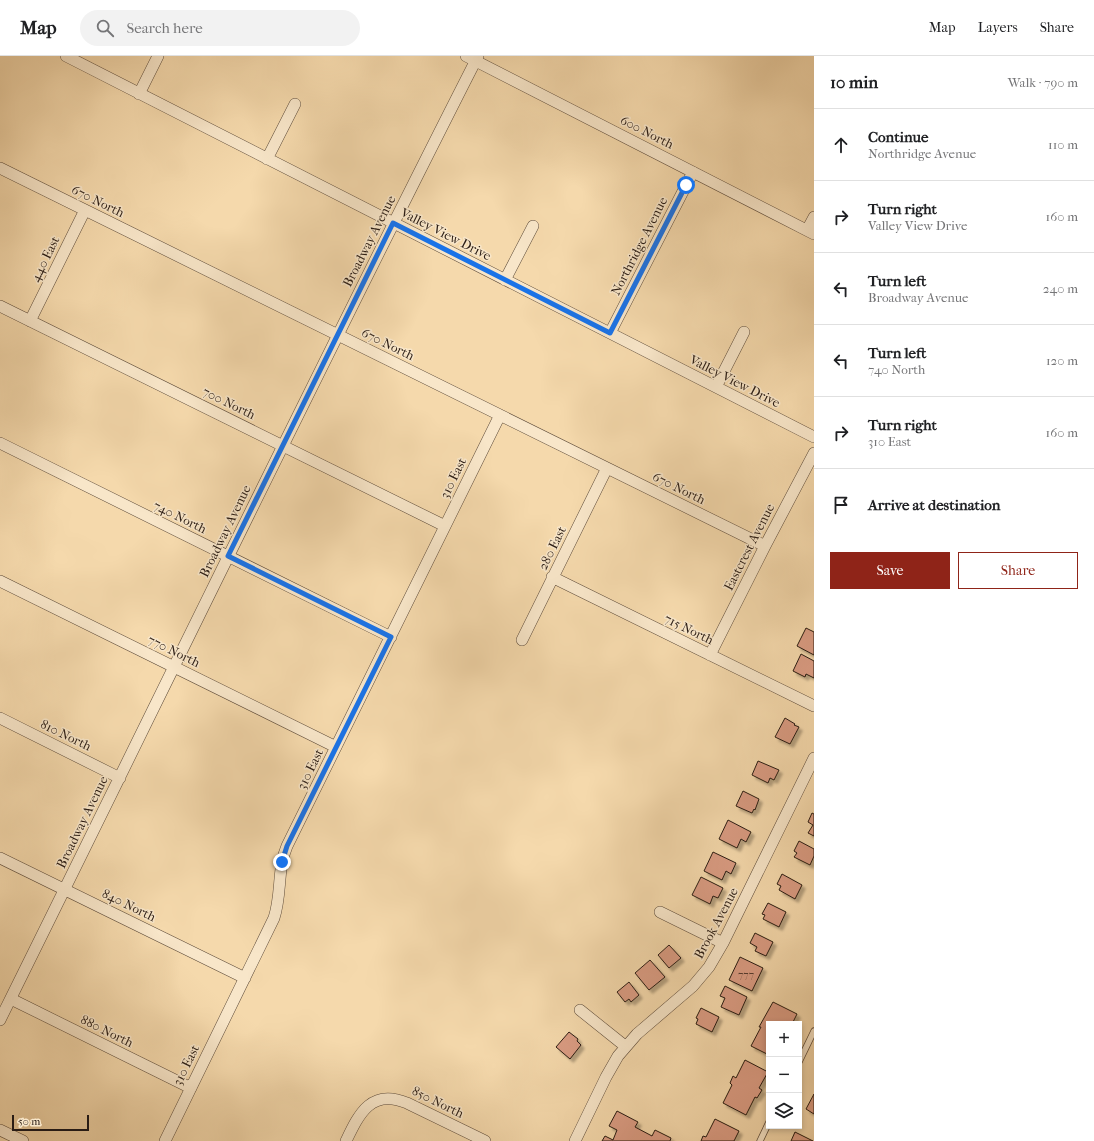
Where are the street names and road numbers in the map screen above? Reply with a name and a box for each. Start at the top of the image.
street label: 600 North [618,112,677,152]
street label: 670 North [69,182,127,220]
street label: Broadway Avenue [340,192,399,289]
street label: Northridge Avenue [608,194,670,298]
street label: Valley View Drive [397,204,494,264]
street label: 440 East [28,233,63,284]
street label: 670 North [359,325,417,363]
street label: Valley View Drive [686,351,783,411]
street label: 700 North [200,384,259,423]
street label: 310 East [437,455,469,501]
street label: 670 North [650,469,708,507]
street label: Broadway Avenue [196,482,254,579]
street label: 740 North [151,498,210,537]
street label: Eastcrest Avenue [721,501,778,593]
street label: 280 East [535,523,569,572]
street label: 715 North [662,611,717,648]
street label: 770 North [145,632,203,670]
street label: 810 North [38,716,95,754]
street label: 310 East [294,746,326,792]
street label: Broadway Avenue [53,773,111,870]
street label: Brook Avenue [691,884,741,961]
street label: 840 North [100,886,159,925]
street label: 880 North [78,1012,136,1050]
street label: 310 East [170,1042,202,1088]
street label: 850 North [410,1083,467,1121]

